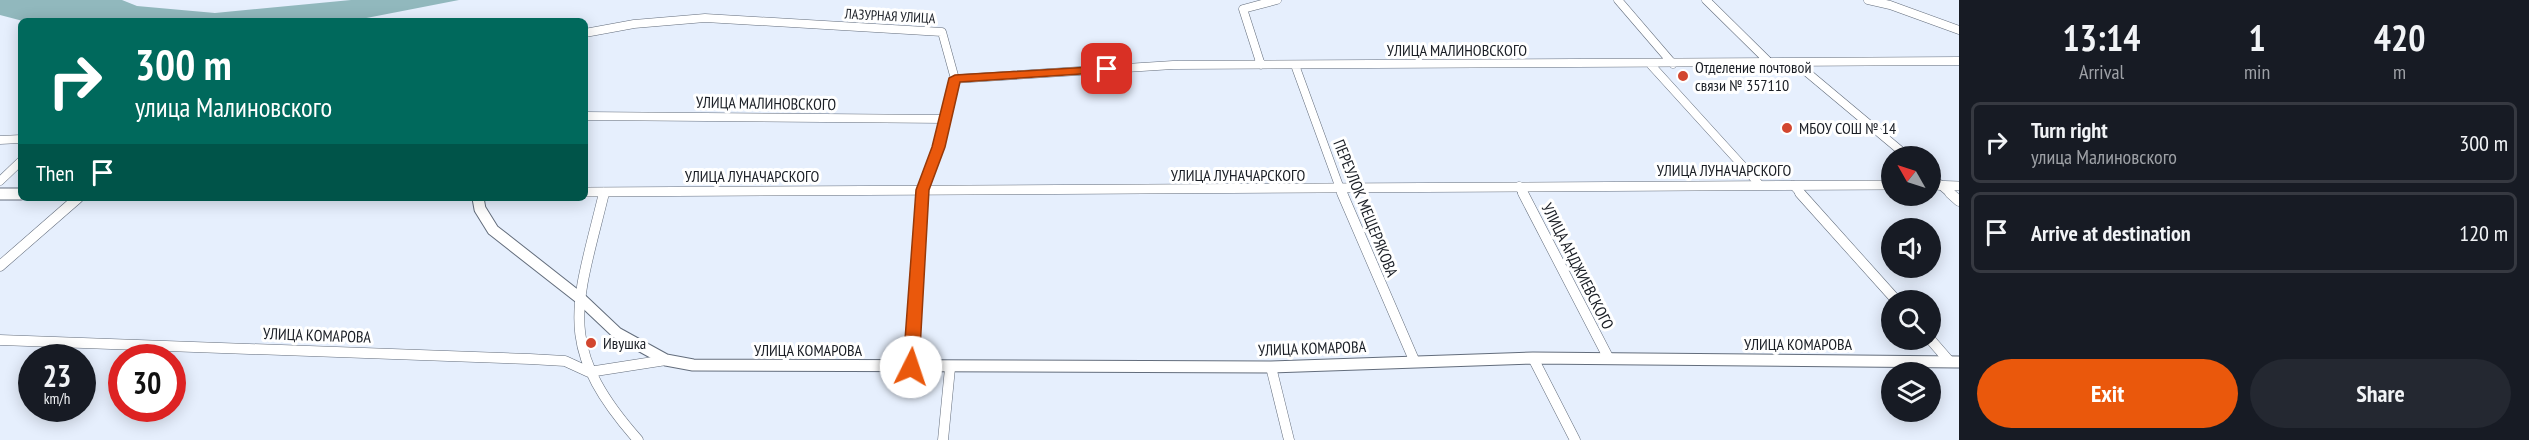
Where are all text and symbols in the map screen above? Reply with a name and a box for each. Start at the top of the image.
street label: ЛАЗУРНАЯ УЛИЦА [843,5,936,27]
text: 13:14 [2063,14,2140,61]
text: 1 [2248,14,2266,61]
text: 420 [2374,14,2425,61]
text: 300 m [135,37,232,92]
street label: УЛИЦА МАЛИНОВСКОГО [1387,40,1527,60]
icon: right [36,42,114,120]
pin [1081,43,1132,94]
icon: arrive [1090,52,1123,85]
place label: Отделение почтовой связи № 357110 [1695,57,1811,95]
text: Arrival [2079,59,2124,85]
text: min [2244,59,2270,85]
text: m [2393,59,2406,85]
marker: Отделение почтовой связи № 357110 [1676,69,1690,83]
text: улица Малиновского [135,90,332,124]
street label: УЛИЦА МАЛИНОВСКОГО [696,92,837,114]
text: Turn right [2031,116,2108,144]
place label: МБОУ СОШ № 14 [1799,118,1896,138]
marker: МБОУ СОШ № 14 [1780,121,1794,135]
icon: right [1980,126,2013,159]
text: 300 m [2459,129,2508,157]
street label: ПЕРЕУЛОК МЕЩЕРЯКОВА [1329,136,1403,280]
text: улица Малиновского [2031,144,2177,170]
north arrow [1881,146,1941,206]
map controls [1881,146,1941,422]
icon: arrive [86,156,119,189]
text: Then [36,159,74,187]
street label: УЛИЦА ЛУНАЧАРСКОГО [1657,160,1791,180]
street label: УЛИЦА ЛУНАЧАРСКОГО [1171,165,1305,185]
street label: УЛИЦА ЛУНАЧАРСКОГО [685,166,819,186]
street label: УЛИЦА АНДЖИЕВСКОГО [1538,200,1619,333]
icon: arrive [1980,216,2013,249]
button: sound [1881,218,1941,278]
text: Arrive at destination [2031,219,2191,247]
text: 120 m [2459,219,2508,247]
button: search [1881,290,1941,350]
street label: УЛИЦА КОМАРОВА [263,323,372,347]
place label: Ивушка [603,333,646,353]
street label: УЛИЦА КОМАРОВА [1744,334,1852,354]
position arrow [879,335,943,399]
marker: Ивушка [584,336,598,350]
street label: УЛИЦА КОМАРОВА [1258,336,1367,360]
street label: УЛИЦА КОМАРОВА [754,340,862,360]
speed limit sign: 30 [108,344,186,422]
text: 23 [43,356,71,395]
button: Exit [1977,359,2238,428]
button: Share [2250,359,2511,428]
button: layers [1881,362,1941,422]
text: km/h [44,389,70,408]

